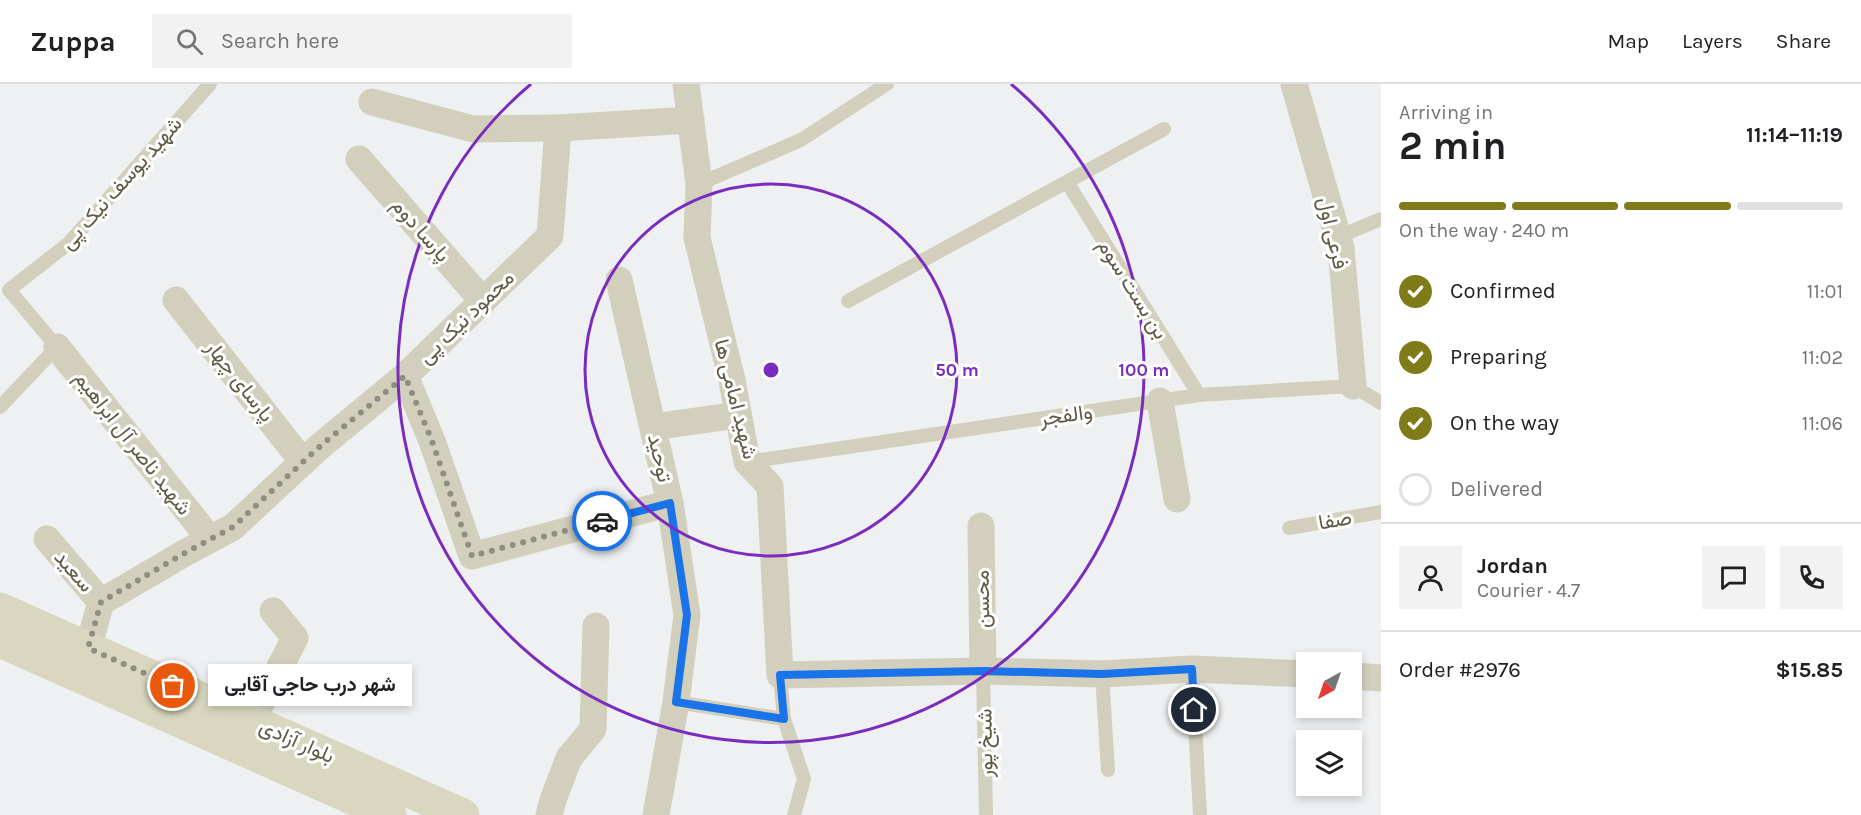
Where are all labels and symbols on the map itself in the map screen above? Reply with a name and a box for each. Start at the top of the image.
street label: شهید یوسف نیک پی [55,112,188,256]
street label: پارسا دوم [385,193,455,268]
street label: فرعی اول [1312,195,1353,272]
street label: بن بست سوم [1091,235,1173,344]
street label: محمود نیک پی [413,266,520,370]
street label: پارسای چهار [199,335,279,428]
street label: شهید امامی ها [709,337,762,462]
text: 50 m [935,359,979,381]
text: 100 m [1119,359,1169,381]
centre of rings [761,360,781,380]
street label: شهید ناصر آل ابراهیم [68,366,197,521]
street label: والفجر [1037,399,1094,432]
street label: توحید [642,432,677,485]
courier [572,491,632,551]
street label: صفا [1316,505,1354,535]
street label: سعید [49,545,99,597]
street label: محسن [969,570,995,628]
north arrow [1296,652,1362,718]
pin [147,660,198,711]
callout: شهر درب حاجی آقایی [209,665,413,707]
pin [1168,684,1219,735]
street label: شیخ پور [972,708,1000,779]
street label: بلوار آزادی [255,714,338,769]

